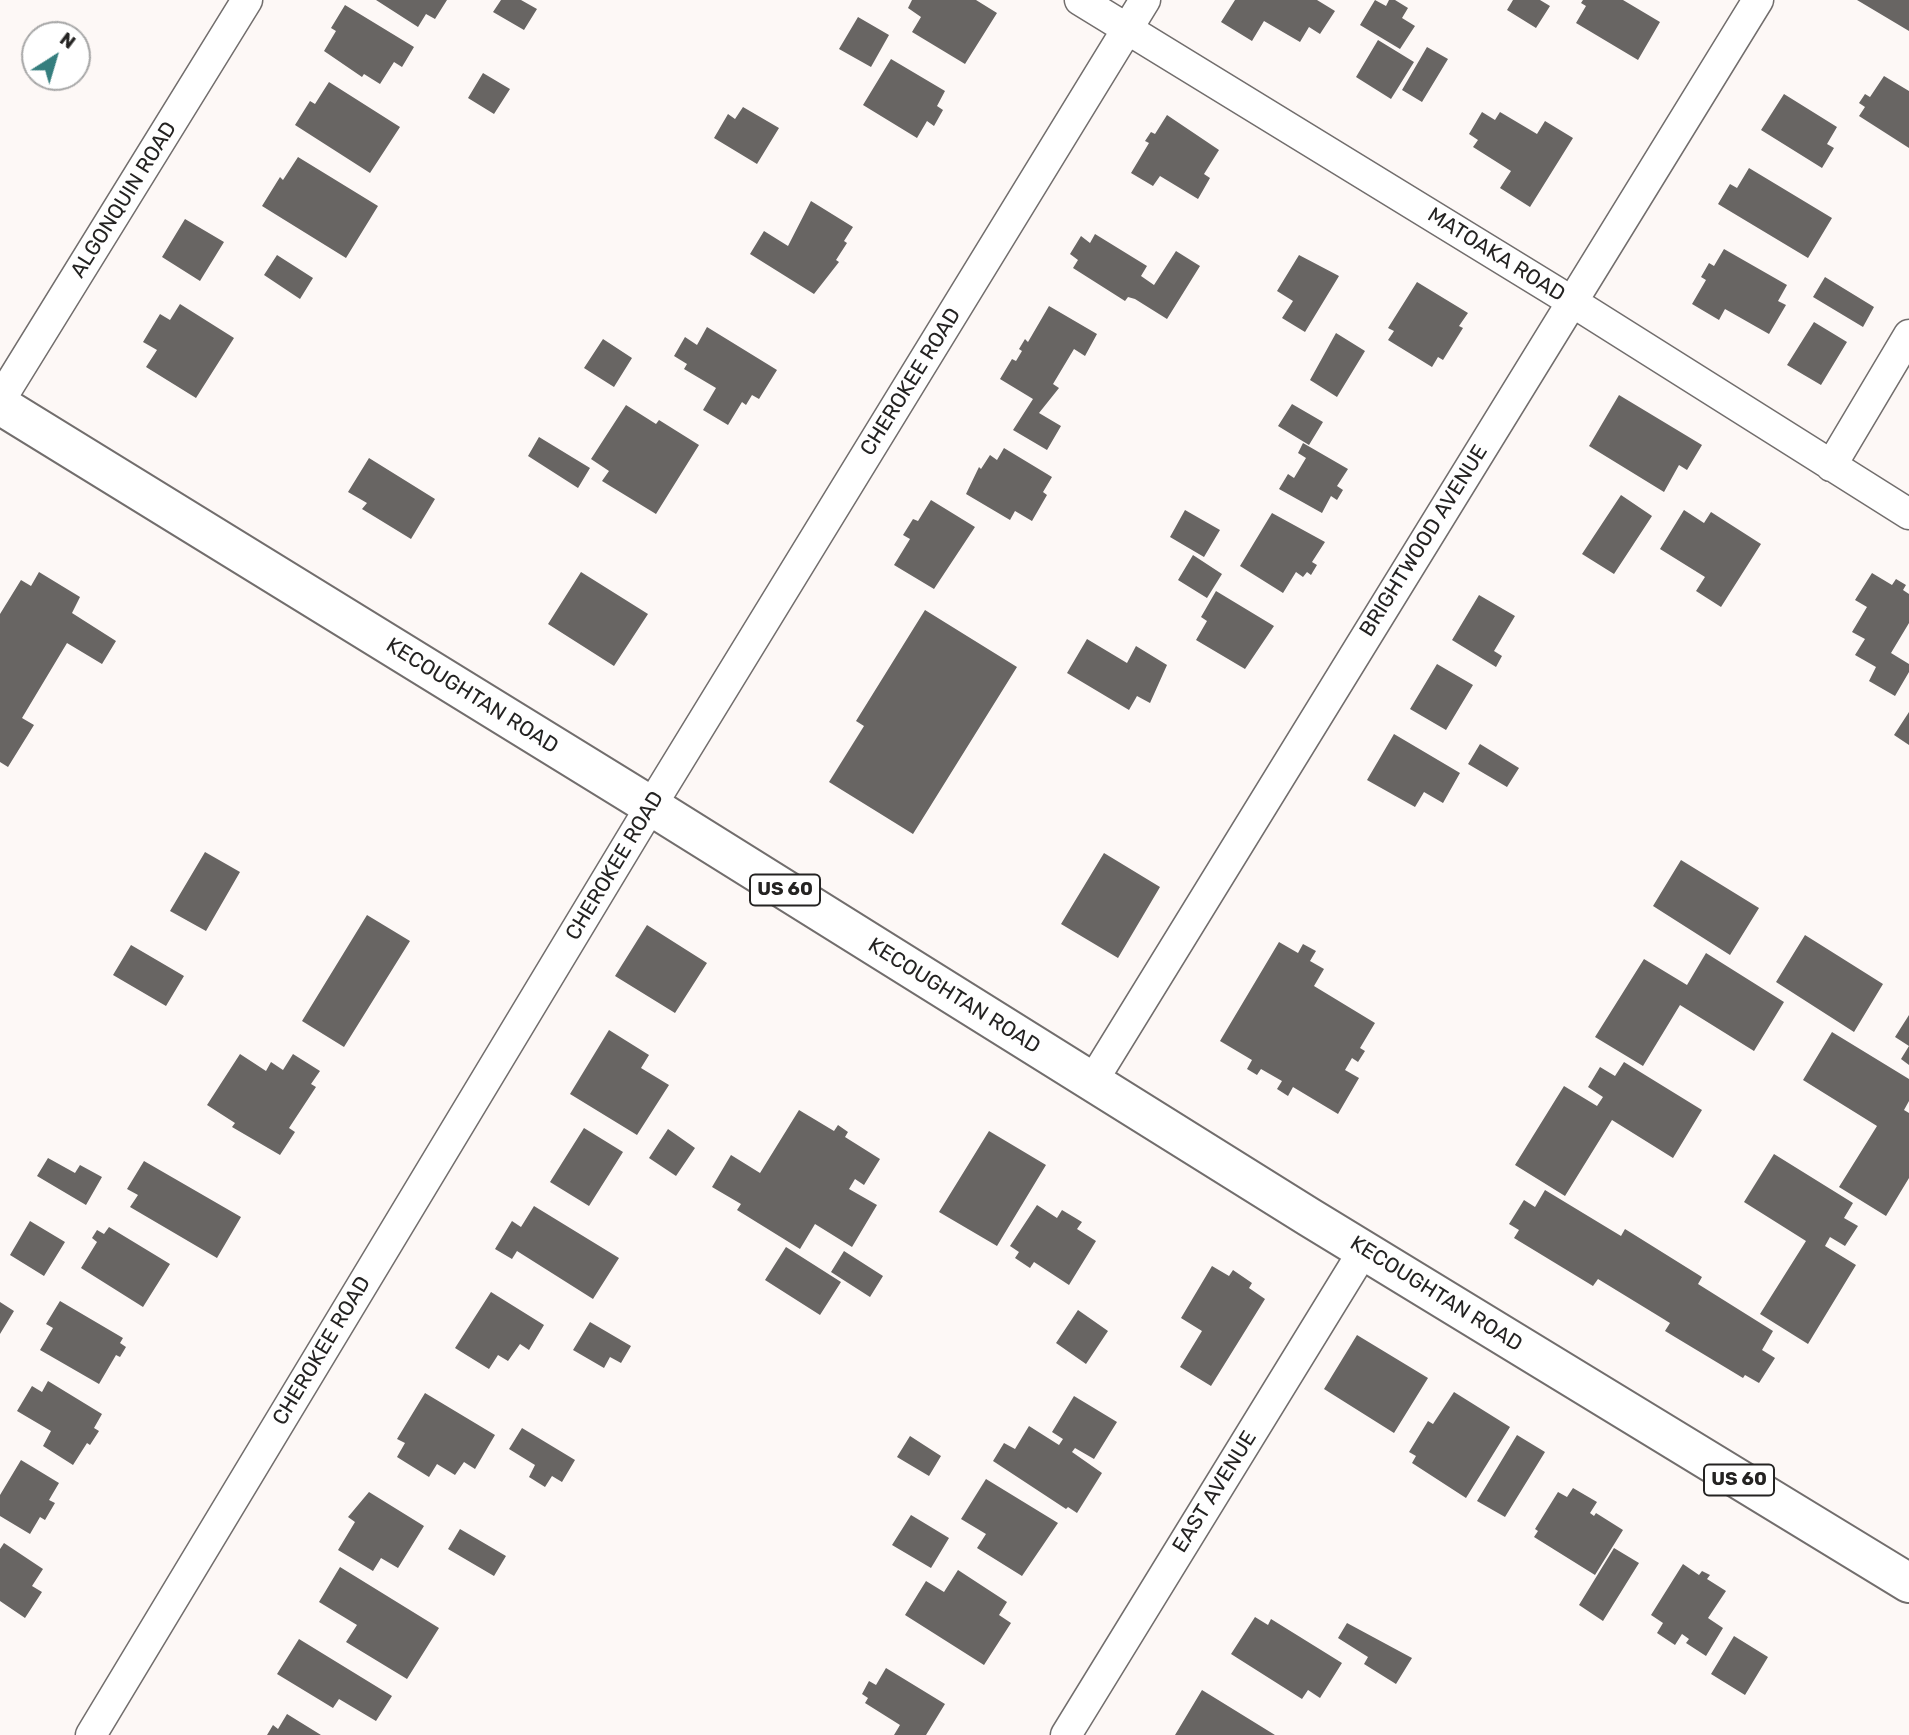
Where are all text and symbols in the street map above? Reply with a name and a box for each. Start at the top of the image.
north arrow [21,21,91,91]
text: N [55,27,80,54]
street label: ALGONQUIN ROAD [66,117,182,283]
street label: MATOAKA ROAD [1423,203,1569,307]
street label: CHEROKEE ROAD [856,304,966,460]
street label: BRIGHTWOOD AVENUE [1355,441,1493,641]
street label: KECOUGHTAN ROAD [381,633,563,759]
street label: CHEROKEE ROAD [561,787,669,945]
road number: US 60 [750,874,820,906]
street label: KECOUGHTAN ROAD [863,933,1045,1059]
street label: KECOUGHTAN ROAD [1345,1231,1527,1357]
street label: CHEROKEE ROAD [268,1272,376,1430]
street label: EAST AVENUE [1168,1427,1262,1557]
road number: US 60 [1704,1464,1774,1496]

